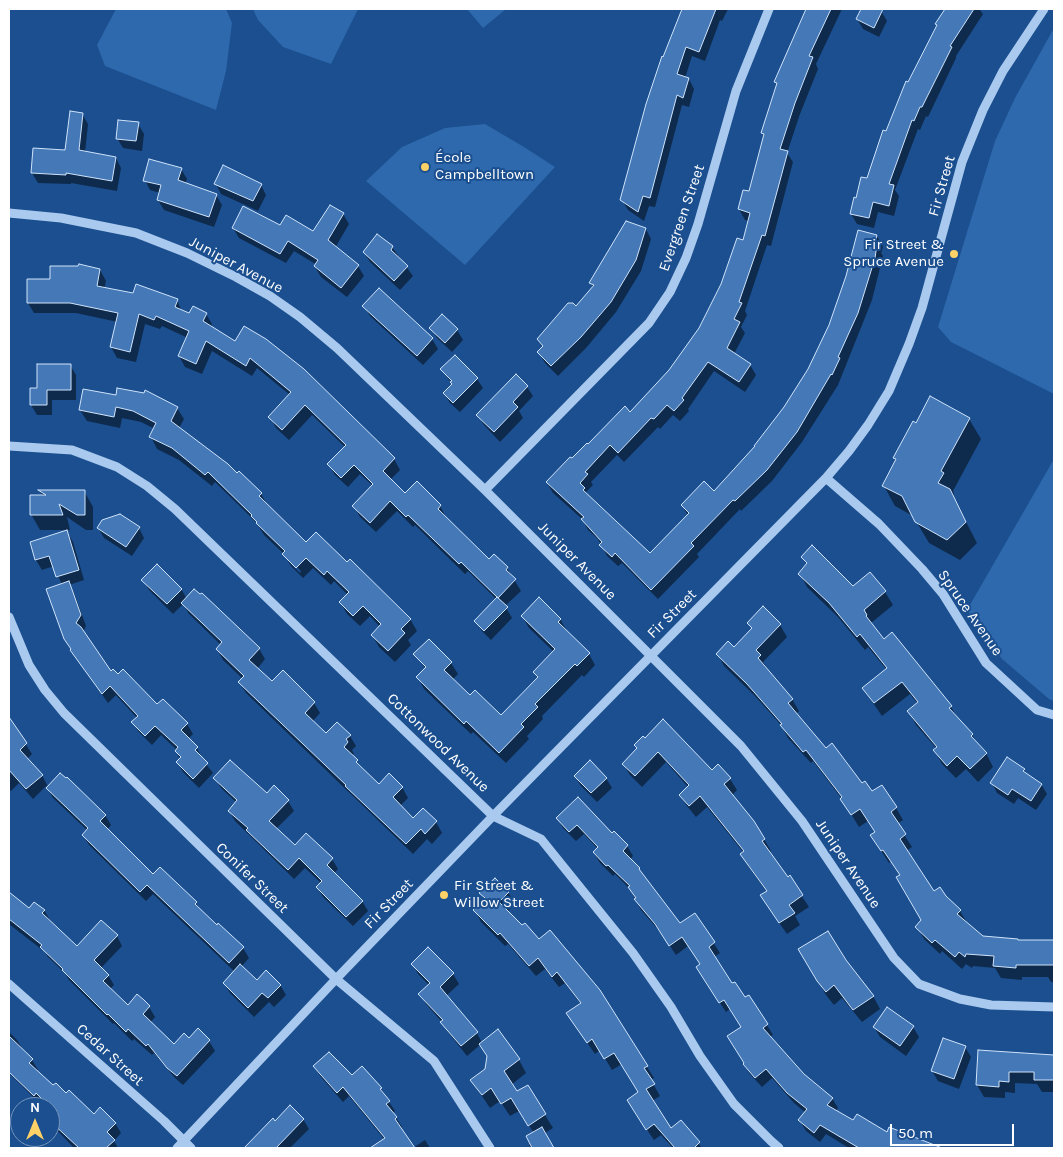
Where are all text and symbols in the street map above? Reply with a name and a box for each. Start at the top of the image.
place label: École Campbelltown [435,149,534,184]
street label: Fir Street [925,153,959,219]
marker: École Campbelltown [419,161,431,173]
street label: Evergreen Street [655,162,709,274]
street label: Juniper Avenue [186,233,286,297]
place label: Fir Street & Spruce Avenue [843,236,944,271]
marker: Fir Street & Spruce Avenue [948,248,960,260]
street label: Juniper Avenue [534,518,620,604]
street label: Spruce Avenue [934,567,1006,659]
street label: Fir Street [644,586,700,642]
street label: Cottonwood Avenue [383,690,493,796]
street label: Juniper Avenue [812,816,884,912]
street label: Conifer Street [212,839,292,917]
street label: Fir Street [361,875,417,933]
place label: Fir Street & Willow Street [454,877,544,912]
marker: Fir Street & Willow Street [438,889,450,901]
street label: Cedar Street [73,1020,147,1090]
north arrow [10,1097,60,1147]
text: N [30,1099,40,1116]
scale bar [893,1114,1017,1146]
text: 50 m [898,1124,933,1142]

